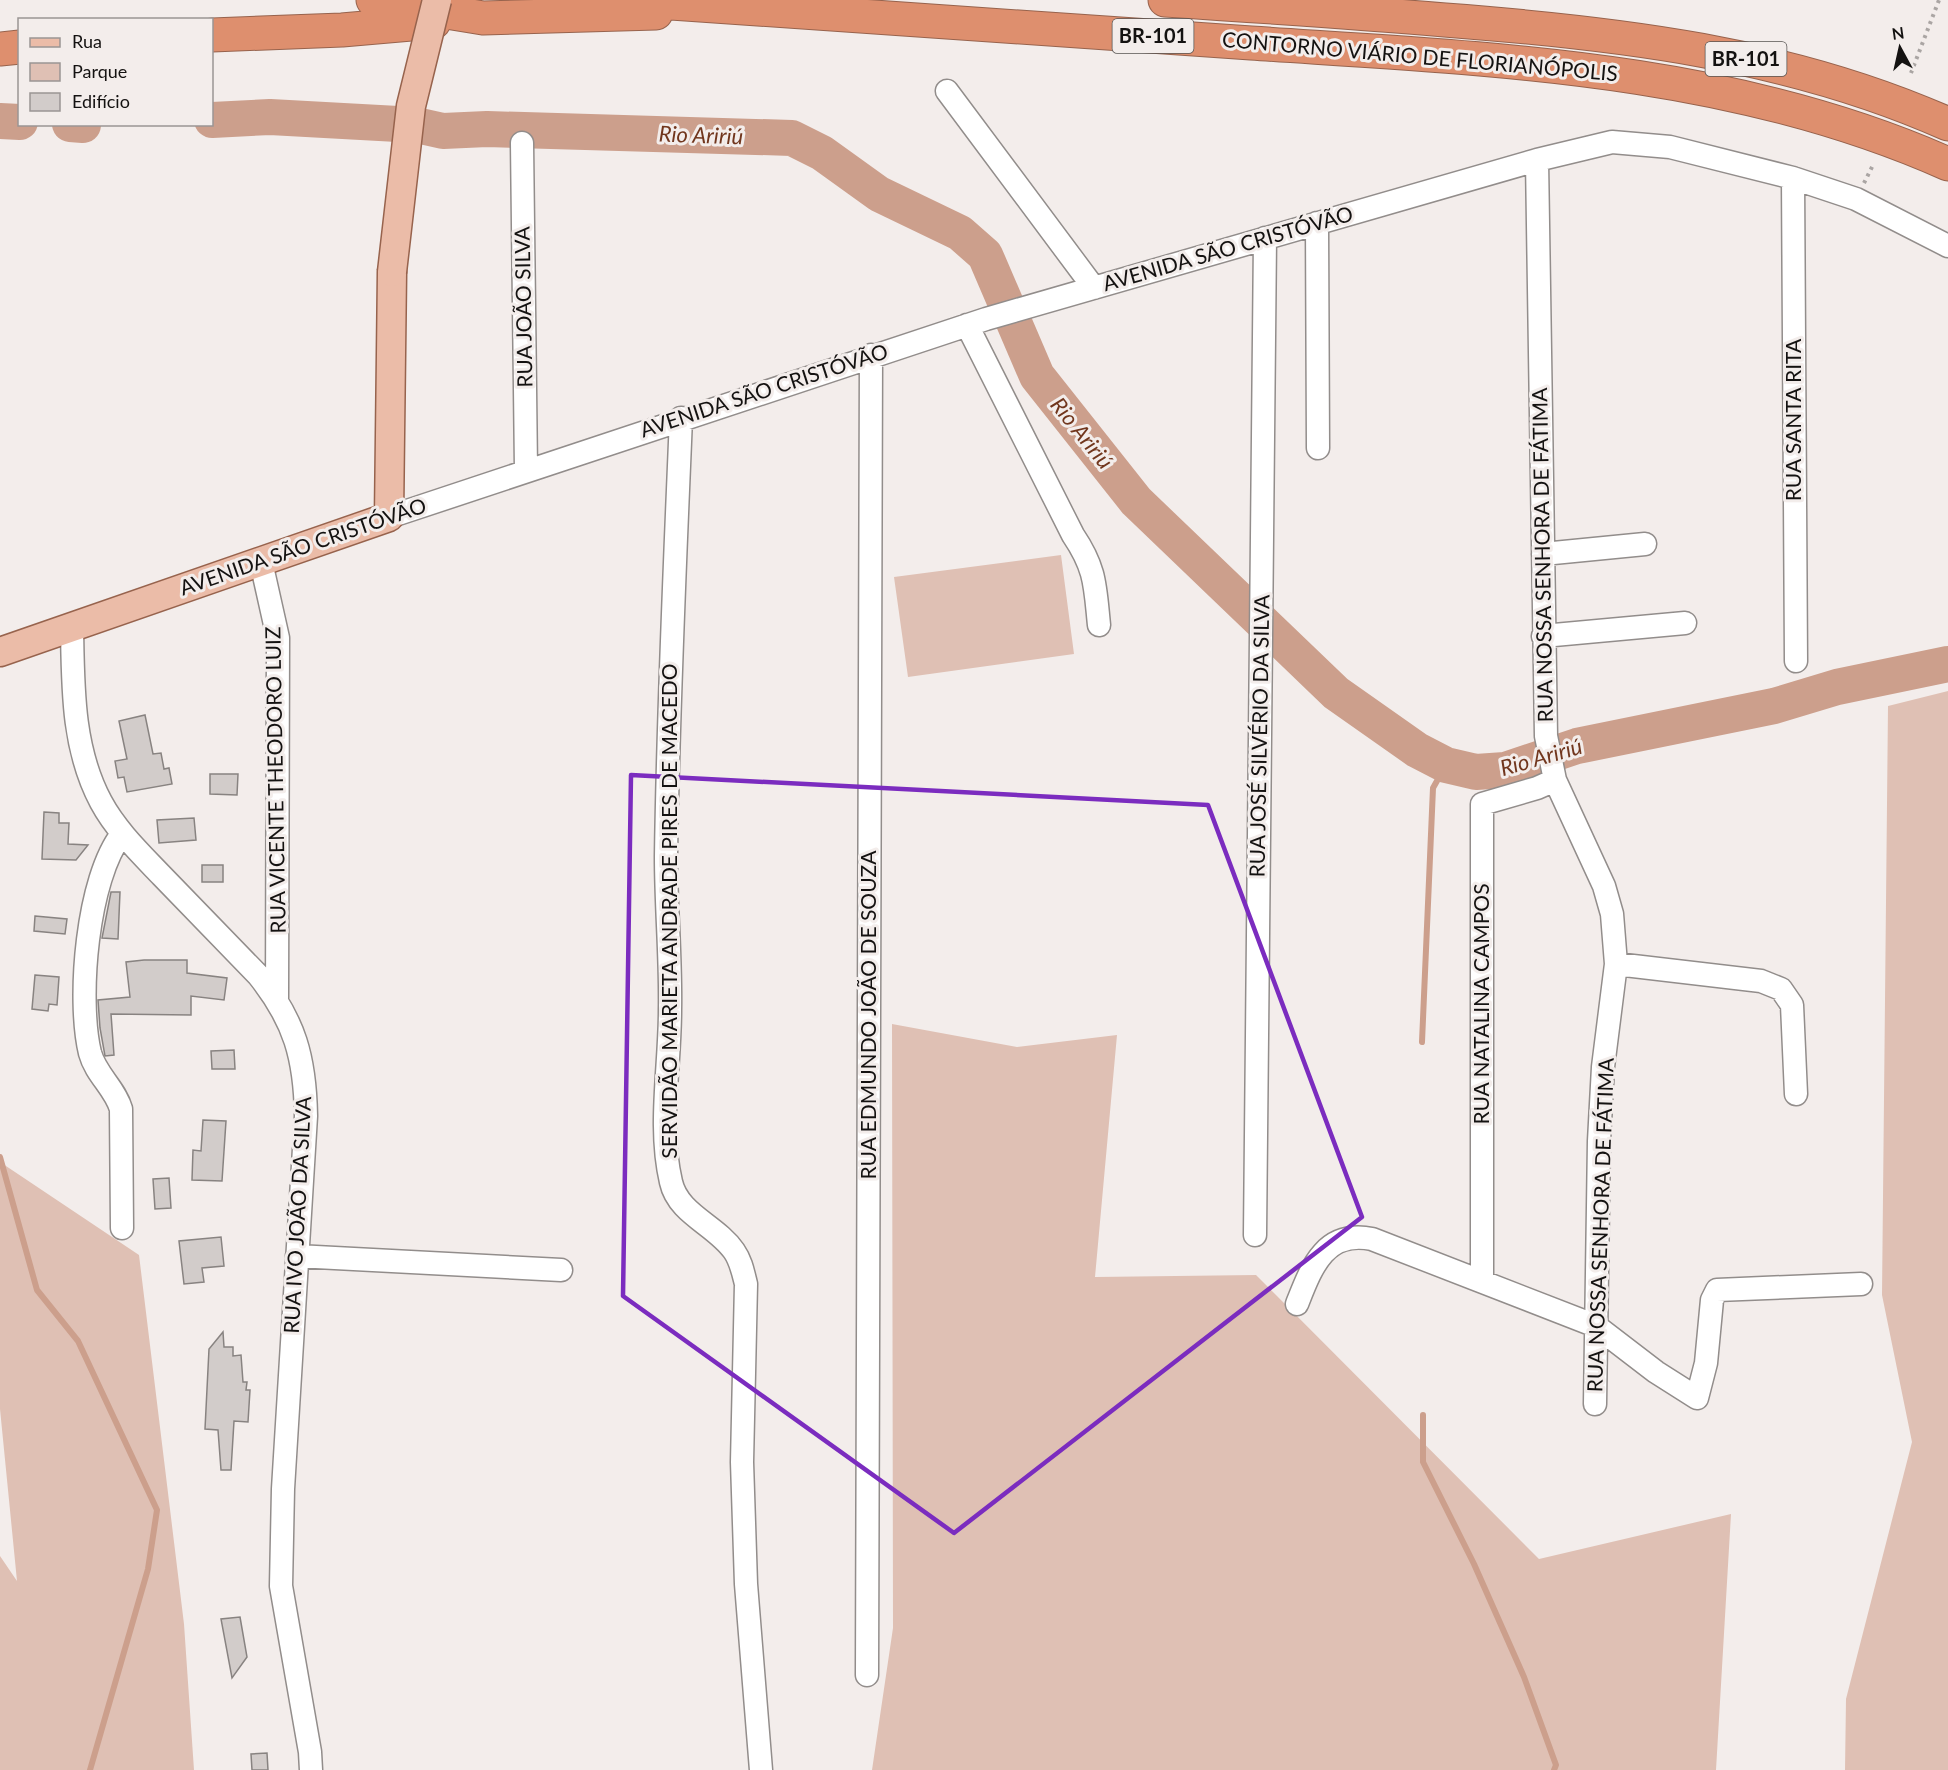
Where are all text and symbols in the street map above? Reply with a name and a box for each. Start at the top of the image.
legend [18,18,213,126]
north arrow [1870,18,1930,78]
road number: BR-101 [1112,19,1194,53]
text: N [1890,22,1905,43]
street label: CONTORNO VIÁRIO DE FLORIANÓPOLIS [1221,26,1619,85]
text: Rua [72,30,102,52]
road number: BR-101 [1706,42,1786,76]
text: Parque [72,60,127,82]
text: Edifício [72,90,130,112]
water label: Rio Aririú [658,120,744,149]
street label: AVENIDA SÃO CRISTÓVÃO [1100,200,1356,295]
street label: RUA JOÃO SILVA [509,225,536,388]
street label: AVENIDA SÃO CRISTÓVÃO [636,338,891,442]
street label: RUA SANTA RITA [1780,338,1805,501]
street label: RUA NOSSA SENHORA DE FÁTIMA [1526,387,1557,723]
water label: Rio Aririú [1045,391,1119,474]
street label: AVENIDA SÃO CRISTÓVÃO [176,492,429,600]
street label: RUA JOSÉ SILVÉRIO DA SILVA [1244,594,1273,878]
street label: RUA VICENTE THEODORO LUIZ [259,626,290,934]
street label: SERVIDÃO MARIETA ANDRADE PIRES DE MACEDO [656,663,681,1159]
water label: Rio Aririú [1497,732,1585,781]
street label: RUA EDMUNDO JOÃO DE SOUZA [855,850,880,1179]
street label: RUA NATALINA CAMPOS [1468,883,1493,1125]
street label: RUA NOSSA SENHORA DE FÁTIMA [1581,1057,1618,1393]
street label: RUA IVO JOÃO DA SILVA [278,1095,315,1334]

